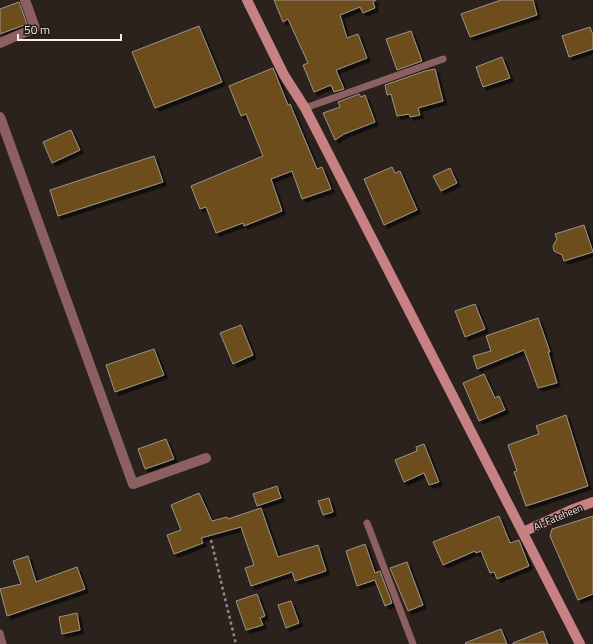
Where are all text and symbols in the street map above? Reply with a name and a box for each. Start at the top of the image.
scale bar [18,16,121,42]
text: 50 m [24,20,50,39]
street label: Al-Fateheen [531,500,585,534]

